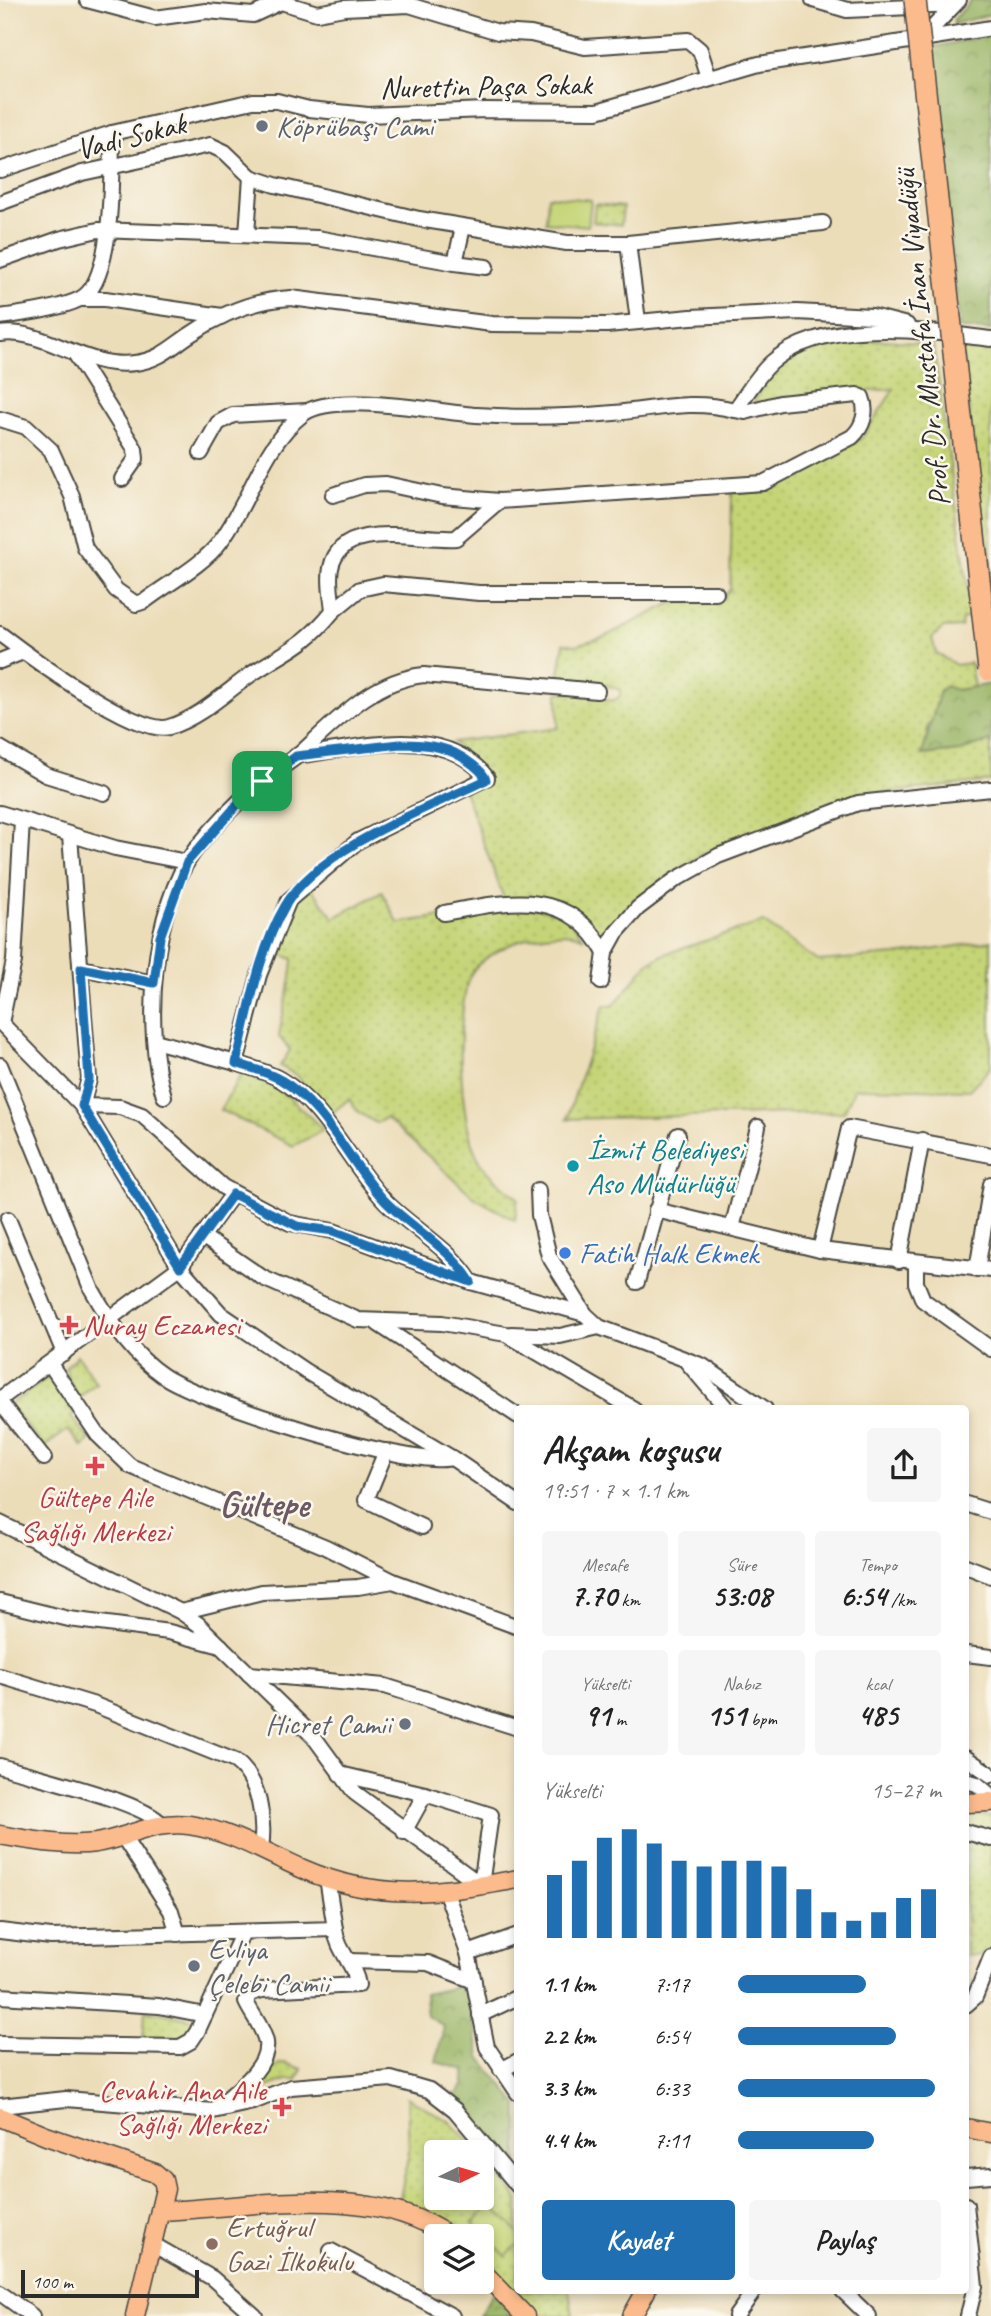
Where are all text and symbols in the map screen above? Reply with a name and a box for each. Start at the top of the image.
street label: Nurettin Paşa Sokak [380,65,594,107]
street label: Vadi Sokak [72,104,192,168]
place label: Köprübaşı Cami [276,107,437,145]
marker: Köprübaşı Cami [254,118,270,134]
street label: Prof. Dr. Mustafa İnan Viyadüğü [885,164,959,508]
pin [232,751,292,811]
icon: arrive [243,762,281,800]
place label: İzmit Belediyesi Aso Müdürlüğü [587,1130,746,1202]
marker: İzmit Belediyesi Aso Müdürlüğü [565,1158,581,1174]
place label: Fatih Halk Ekmek [579,1234,760,1272]
marker: Fatih Halk Ekmek [557,1245,573,1261]
place label: Nuray Eczanesi [83,1306,244,1344]
marker: Nuray Eczanesi [61,1317,77,1333]
text: Akşam koşusu [542,1426,719,1473]
button: share [867,1428,941,1502]
marker: Gültepe Aile Sağlığı Merkezi [85,1456,105,1476]
text: 19:51 · 7 × 1.1 km [542,1476,688,1505]
place label: Gültepe Aile Sağlığı Merkezi [20,1478,173,1550]
district label: Gültepe [219,1480,311,1527]
text: Mesafe [582,1553,628,1577]
text: Süre [727,1553,756,1577]
text: Tempo [859,1553,897,1577]
text: 7.70 [570,1577,617,1615]
text: 53:08 [712,1577,771,1615]
text: 6:54 [840,1577,886,1615]
text: km [617,1588,640,1612]
text: /km [886,1588,916,1612]
text: Yükselti [581,1672,630,1696]
text: Nabız [723,1672,760,1696]
text: kcal [865,1672,890,1696]
text: 91 [584,1696,611,1734]
text: 151 [706,1696,746,1734]
text: 485 [858,1696,898,1734]
place label: Hicret Camii [265,1705,394,1743]
text: m [611,1707,626,1731]
text: bpm [746,1707,777,1731]
marker: Hicret Camii [397,1716,413,1732]
text: Yükselti [542,1776,602,1805]
text: 15–27 m [871,1776,941,1805]
place label: Evliya Çelebi Camii [208,1930,332,2002]
marker: Evliya Çelebi Camii [186,1958,202,1974]
text: 1.1 km [542,1970,596,1999]
text: 7:17 [654,1970,690,1999]
text: 2.2 km [542,2022,596,2051]
text: 6:54 [654,2022,690,2051]
place label: Cevahir Ana Aile Sağlığı Merkezi [99,2071,269,2143]
text: 3.3 km [542,2074,596,2103]
text: 6:33 [654,2074,690,2103]
marker: Cevahir Ana Aile Sağlığı Merkezi [272,2097,292,2117]
text: 4.4 km [542,2126,596,2155]
text: 7:11 [654,2126,690,2155]
north arrow [424,2140,494,2210]
map controls [424,2140,494,2294]
button: Kaydet [542,2200,735,2280]
button: Paylaş [749,2200,941,2280]
place label: Ertuğrul Gazi İlkokulu [226,2208,355,2280]
button: layers [424,2224,494,2294]
marker: Ertuğrul Gazi İlkokulu [204,2236,220,2252]
scale bar [21,2267,200,2299]
text: 100 m [32,2270,73,2294]

